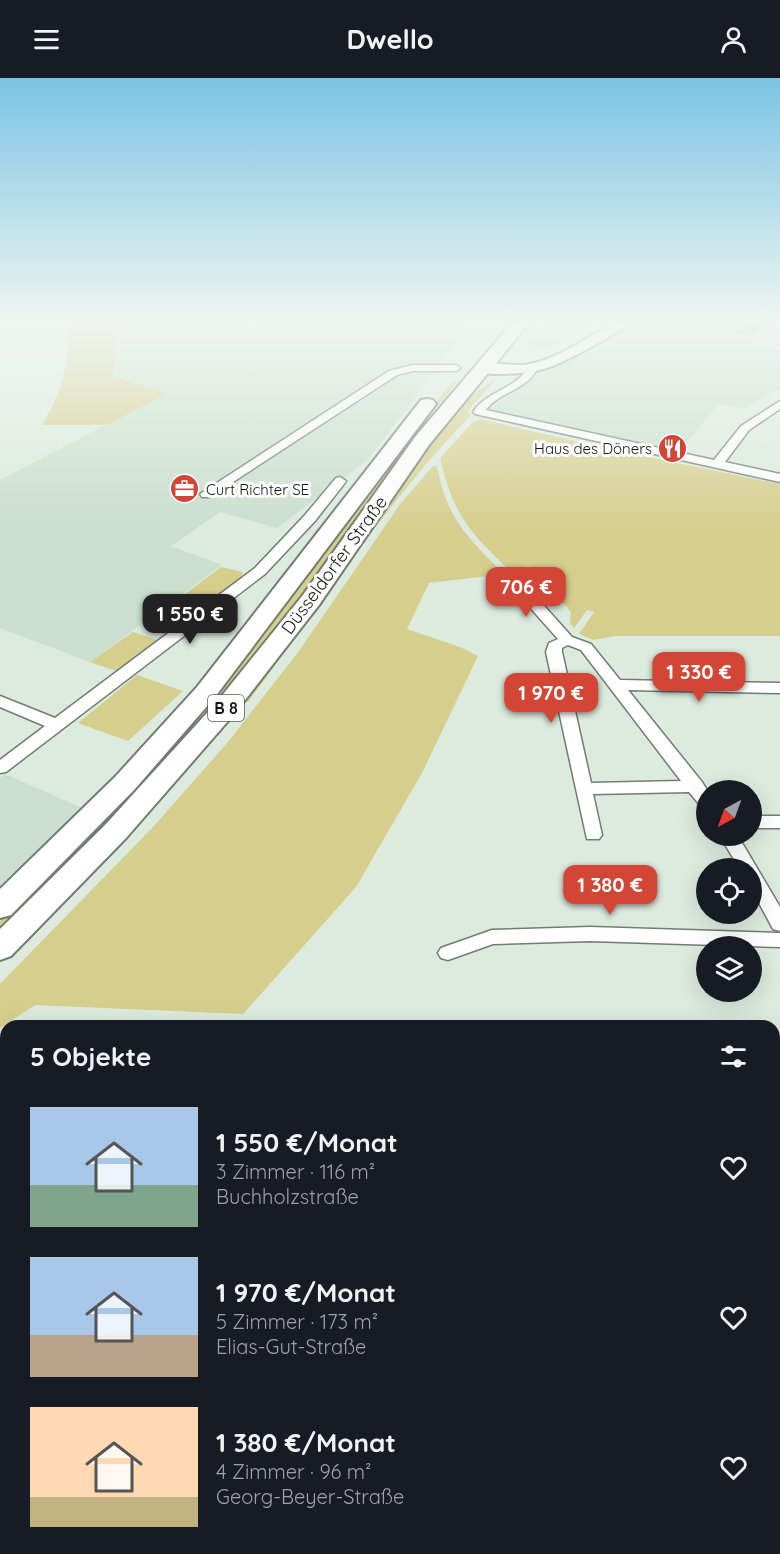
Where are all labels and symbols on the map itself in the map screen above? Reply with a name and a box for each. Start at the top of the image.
restaurant icon: Haus des Döners [657,432,689,464]
place label: Haus des Döners [534,439,652,458]
office icon: Curt Richter SE [169,473,201,505]
place label: Curt Richter SE [206,480,309,499]
street label: Düsseldorfer Straße [276,491,392,639]
pin: 706 € [484,567,568,618]
pin: 1 550 € [135,594,245,645]
pin: 1 330 € [644,652,754,703]
pin: 1 970 € [496,673,606,724]
road number: B 8 [208,695,244,721]
north arrow [696,780,762,846]
pin: 1 380 € [555,865,665,916]

